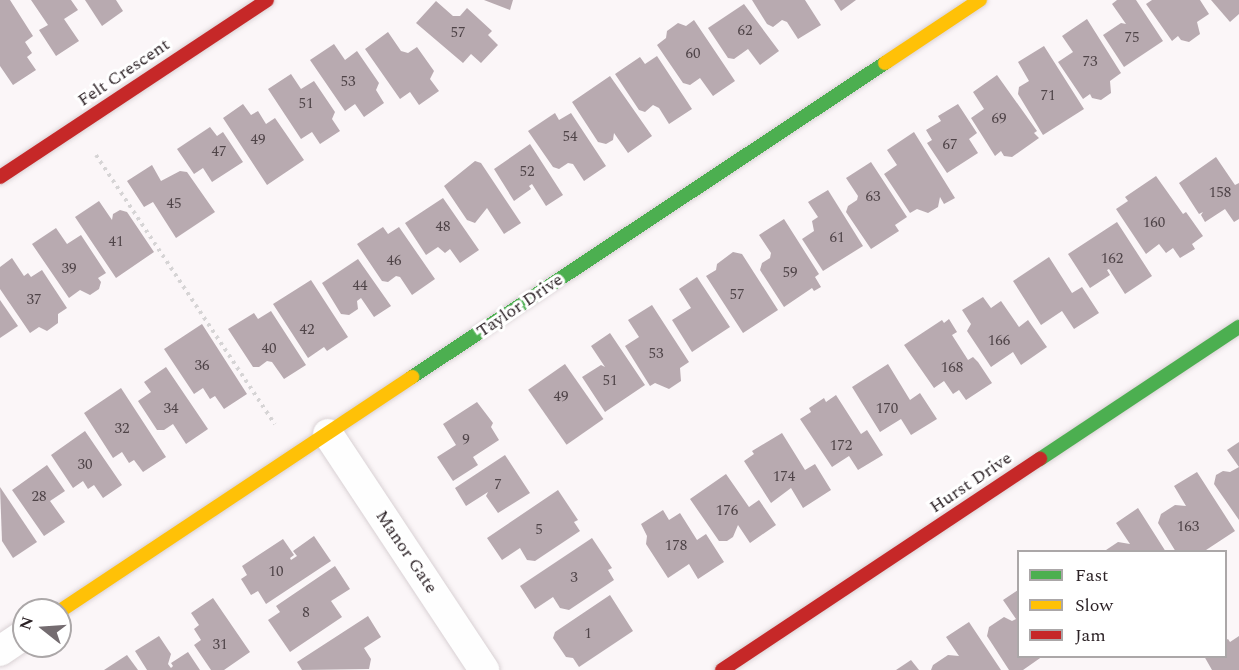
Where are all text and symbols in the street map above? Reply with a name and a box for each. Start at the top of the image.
house number: 62 [738,22,752,40]
house number: 57 [451,24,465,42]
house number: 75 [1125,29,1139,47]
street label: Felt Crescent [74,34,174,112]
house number: 60 [686,45,700,63]
house number: 73 [1083,53,1097,71]
house number: 53 [341,73,355,91]
house number: 71 [1041,87,1055,105]
house number: 51 [299,95,313,113]
house number: 69 [992,110,1006,128]
house number: 54 [563,128,577,146]
house number: 49 [251,131,265,149]
house number: 67 [943,136,957,154]
house number: 47 [212,143,226,161]
house number: 52 [520,163,534,181]
house number: 158 [1209,184,1231,202]
house number: 63 [866,188,880,206]
house number: 45 [167,195,181,213]
house number: 160 [1143,214,1165,232]
house number: 48 [436,218,450,236]
house number: 61 [830,229,844,247]
house number: 41 [109,233,123,251]
house number: 162 [1101,250,1123,268]
house number: 46 [387,252,401,270]
house number: 39 [62,260,76,278]
house number: 59 [783,264,797,282]
street label: Taylor Drive [473,269,567,343]
house number: 44 [353,277,367,295]
house number: 57 [730,286,744,304]
house number: 37 [27,291,41,309]
house number: 42 [300,321,314,339]
house number: 166 [988,332,1010,350]
house number: 40 [262,340,276,358]
house number: 53 [649,345,663,363]
house number: 36 [195,357,209,375]
house number: 168 [941,359,963,377]
house number: 51 [603,372,617,390]
house number: 49 [554,388,568,406]
house number: 34 [164,400,178,418]
house number: 170 [876,400,898,418]
house number: 32 [115,420,129,438]
house number: 9 [462,431,470,449]
house number: 172 [830,437,852,455]
street label: Hurst Drive [926,448,1016,518]
house number: 30 [78,456,92,474]
house number: 174 [773,468,795,486]
house number: 7 [494,476,502,494]
house number: 28 [32,488,46,506]
house number: 176 [716,502,738,520]
street label: Manor Gate [370,506,442,598]
house number: 163 [1177,518,1199,536]
house number: 5 [535,521,543,539]
house number: 178 [665,537,687,555]
legend [1017,550,1227,658]
text: Fast [1075,562,1108,589]
house number: 10 [269,563,283,581]
house number: 3 [570,569,578,587]
text: Slow [1075,592,1113,619]
north arrow [12,598,72,658]
house number: 8 [302,604,310,622]
text: N [13,614,40,633]
text: Jam [1075,622,1106,649]
house number: 1 [584,625,592,643]
house number: 31 [213,636,227,654]

